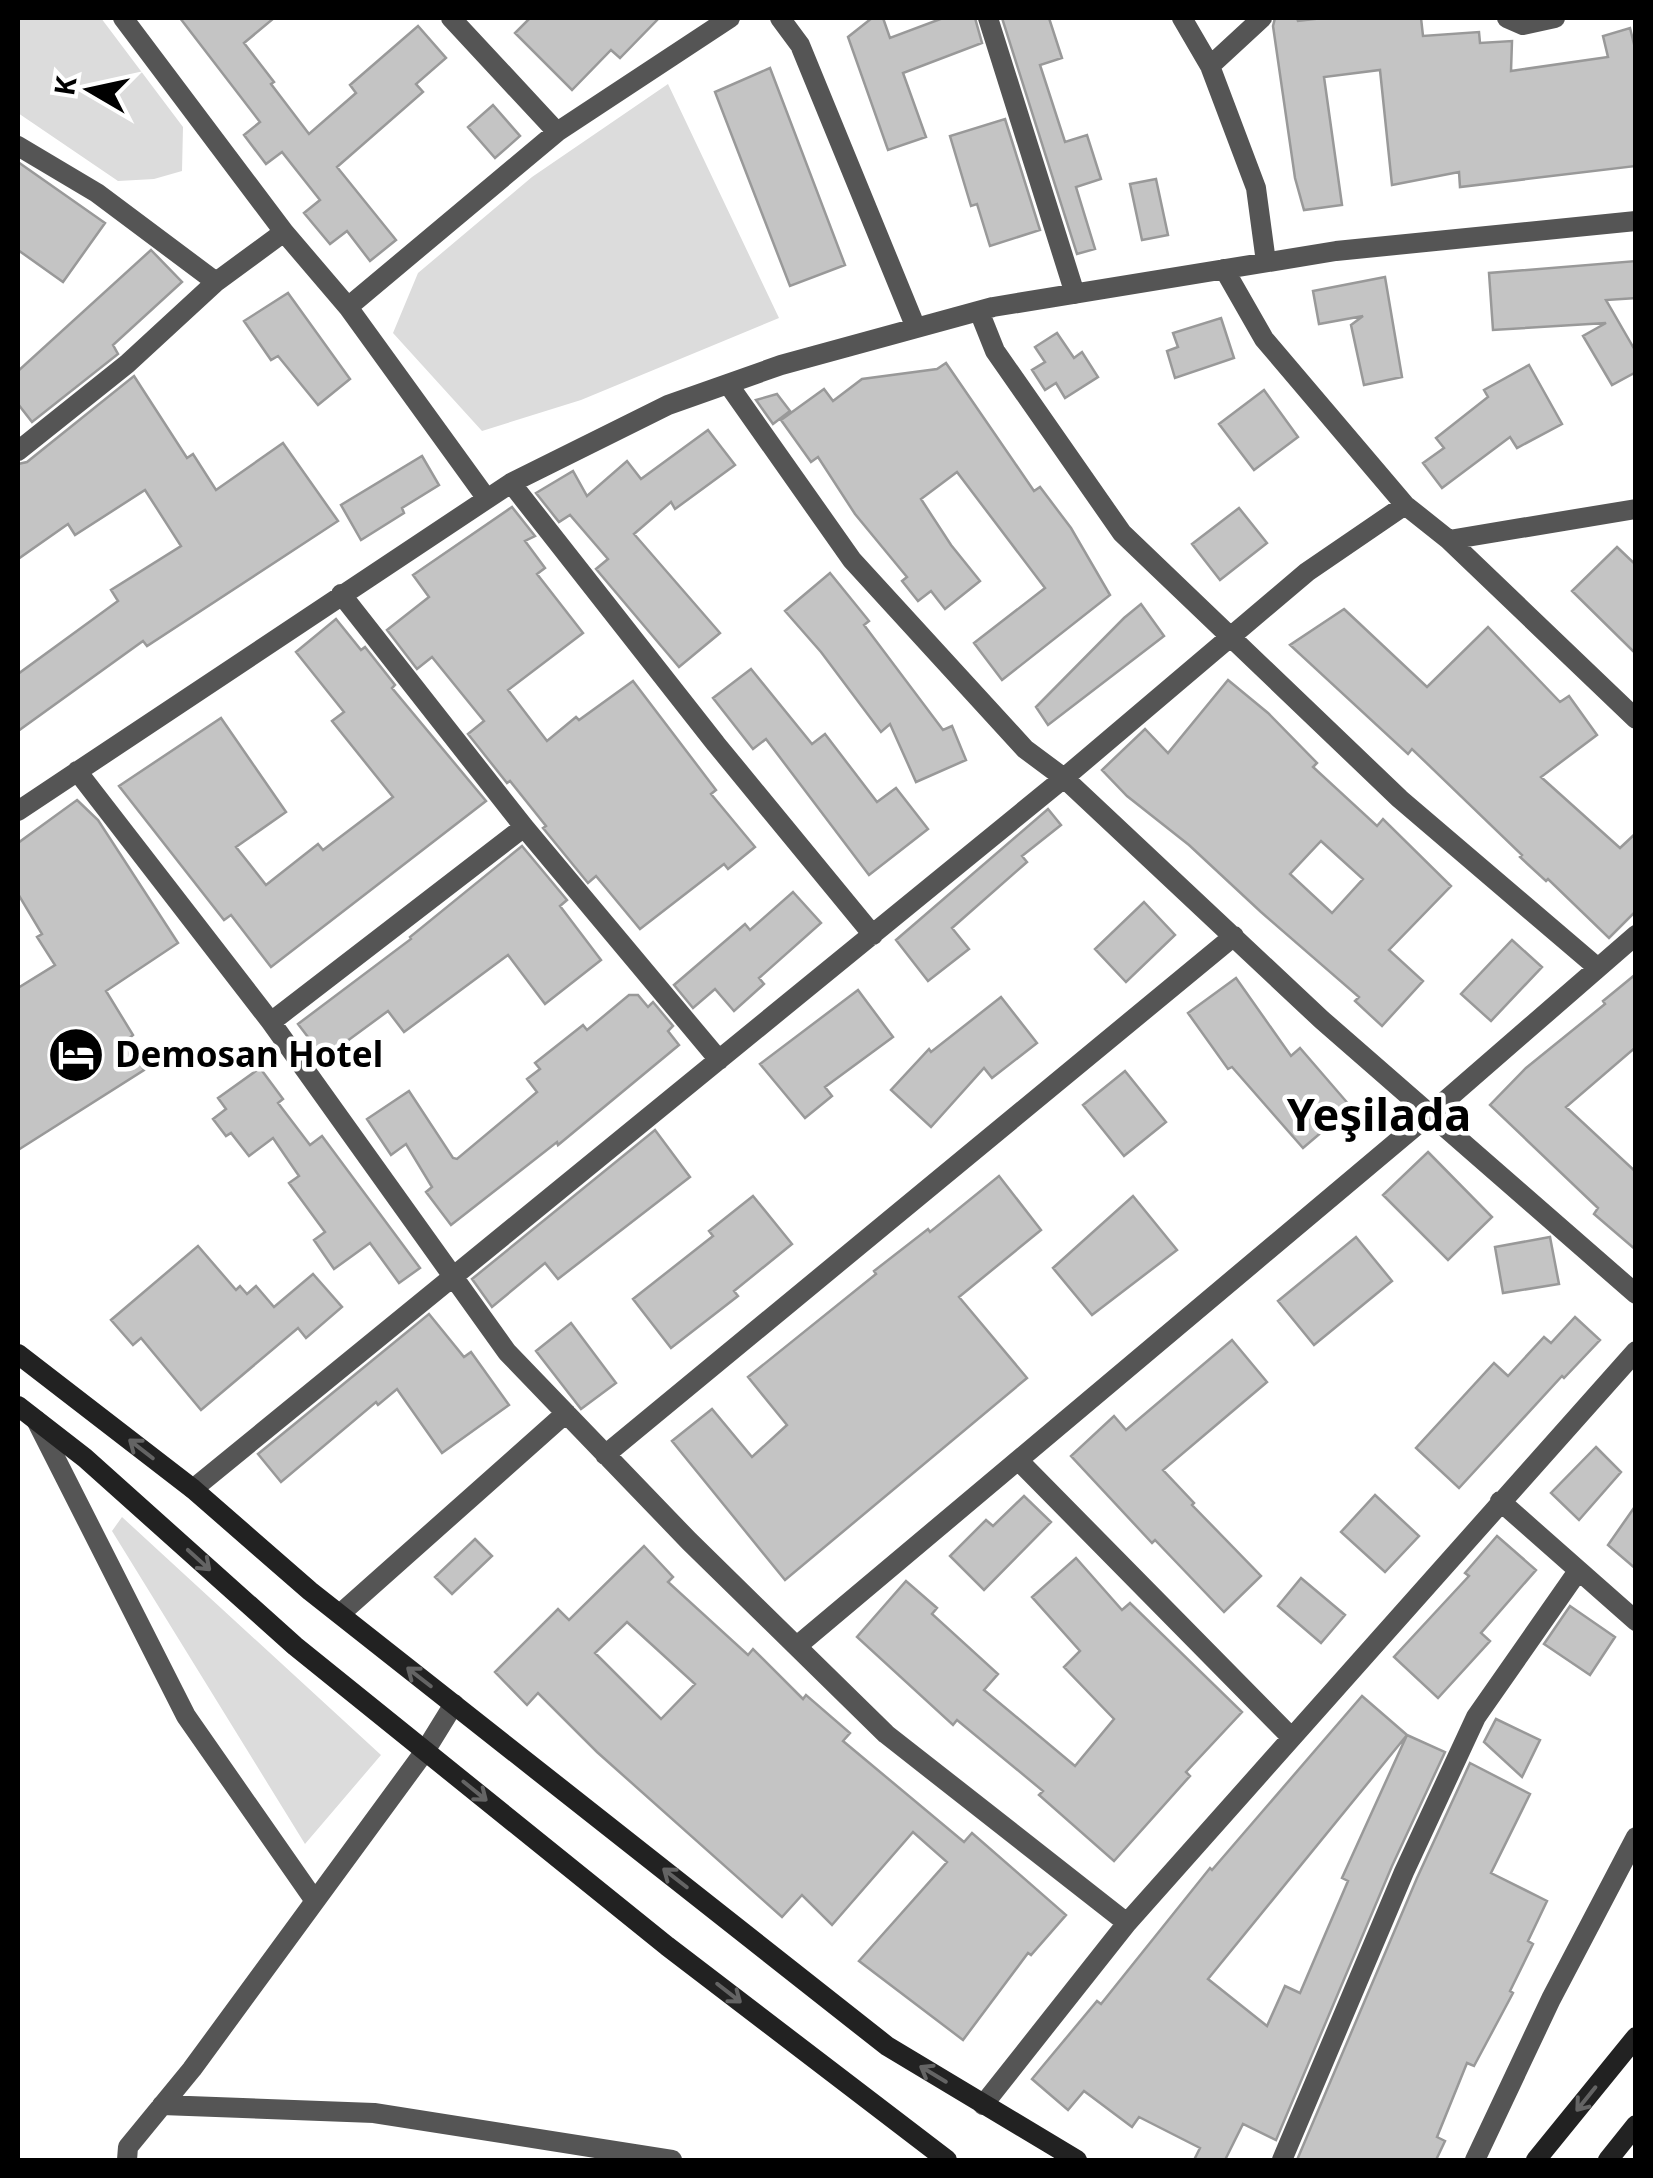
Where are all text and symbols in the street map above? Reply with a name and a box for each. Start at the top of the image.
north arrow [40,40,140,140]
text: K [44,73,85,98]
hotel icon: Demosan Hotel [46,1025,106,1085]
place label: Demosan Hotel [115,1030,383,1077]
district label: Yeşilada [1287,1083,1471,1144]
one-way arrow [128,1439,155,1460]
one-way arrow [186,1548,211,1571]
one-way arrow [407,1666,433,1688]
one-way arrow [461,1780,487,1802]
one-way arrow [662,1868,688,1890]
one-way arrow [715,1982,741,2004]
one-way arrow [920,2064,948,2085]
one-way arrow [1575,2085,1597,2111]

